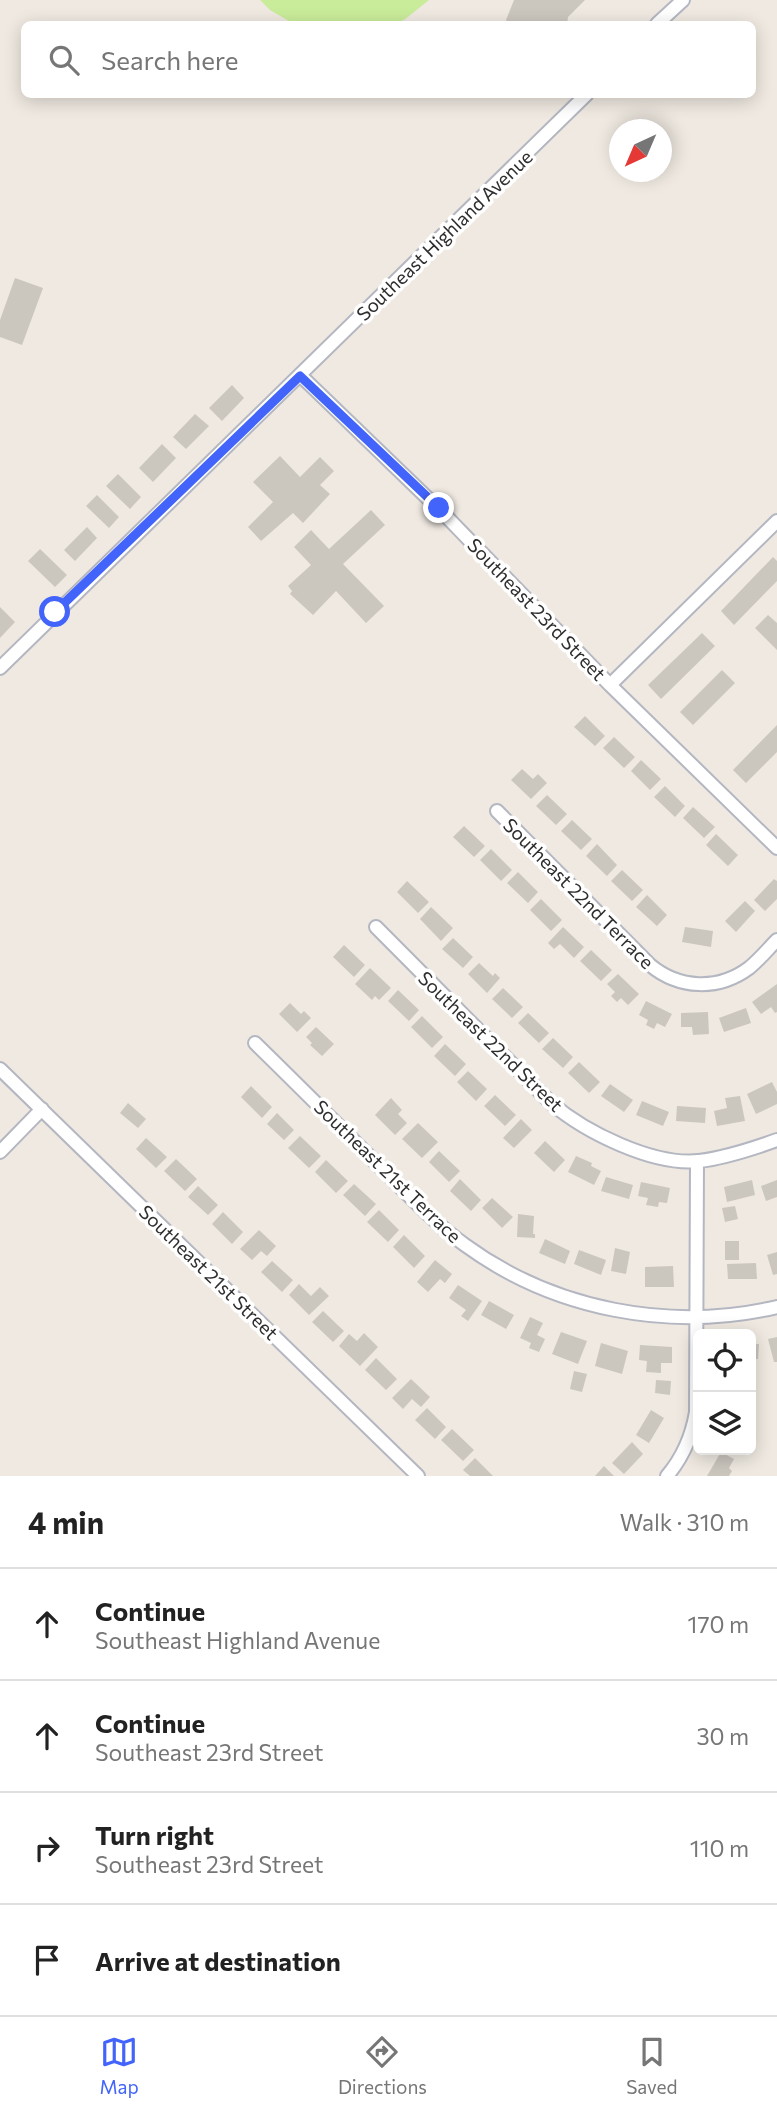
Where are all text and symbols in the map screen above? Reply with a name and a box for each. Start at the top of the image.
search box [21,21,756,98]
icon: search [45,41,83,79]
text: Search here [101,44,239,75]
north arrow [609,119,672,182]
street label: Southeast Highland Avenue [351,145,537,325]
route end [423,492,454,523]
street label: Southeast 23rd Street [463,533,611,685]
route start [39,596,70,627]
street label: Southeast 22nd Terrace [499,813,659,973]
street label: Southeast 22nd Street [414,966,568,1116]
street label: Southeast 21st Terrace [310,1095,466,1247]
street label: Southeast 21st Street [135,1200,283,1344]
map controls [693,1329,756,1455]
button: locate [693,1329,756,1392]
button: layers [693,1392,756,1455]
text: 4 min [28,1503,104,1540]
text: Walk · 310 m [620,1508,749,1536]
text: Continue [95,1595,205,1626]
icon: ahead [28,1605,66,1643]
text: 170 m [688,1610,749,1638]
text: Southeast Highland Avenue [95,1626,380,1654]
text: Continue [95,1707,205,1738]
icon: ahead [28,1717,66,1755]
text: 30 m [696,1722,749,1750]
text: Southeast 23rd Street [95,1738,323,1766]
text: Turn right [95,1819,214,1850]
icon: right [28,1829,66,1867]
text: 110 m [690,1834,749,1862]
text: Southeast 23rd Street [95,1850,323,1878]
icon: arrive [28,1941,66,1979]
text: Arrive at destination [95,1945,341,1976]
tab: Map [100,2033,139,2098]
tab: Directions [338,2033,427,2098]
tab: Saved [626,2033,677,2098]

